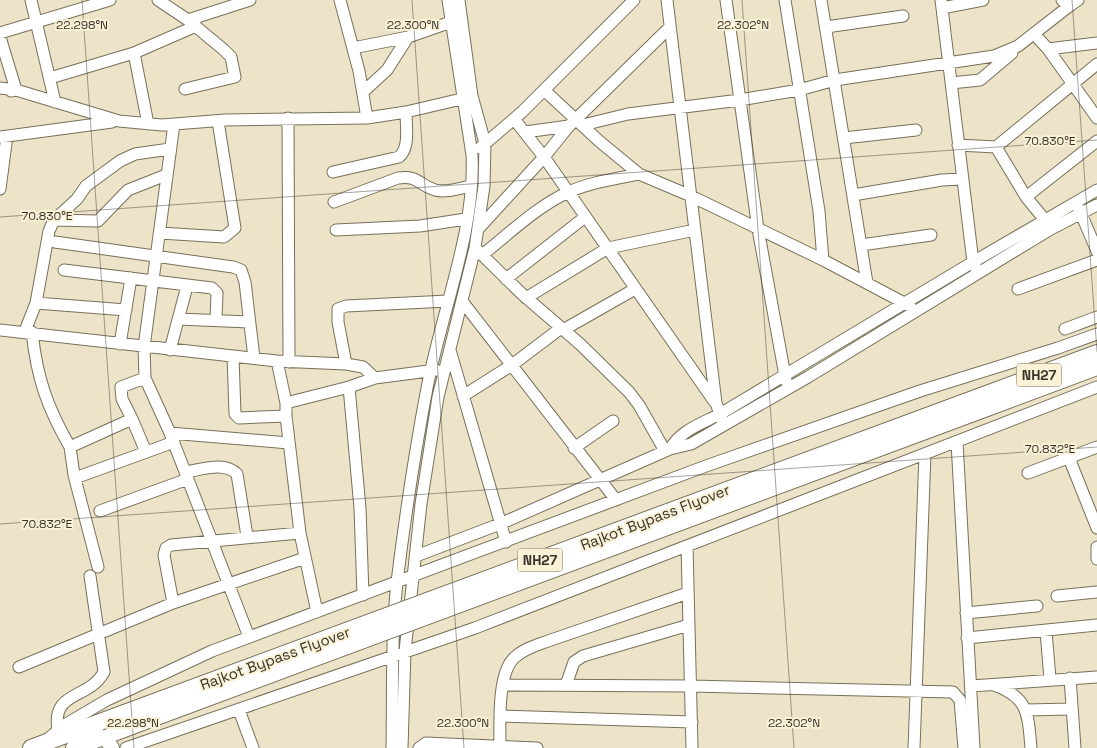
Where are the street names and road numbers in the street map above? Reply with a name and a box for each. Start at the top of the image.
road number: NH27 [1016,364,1062,386]
street label: Rajkot Bypass Flyover [578,480,733,554]
road number: NH27 [518,548,562,572]
street label: Rajkot Bypass Flyover [197,622,353,694]

